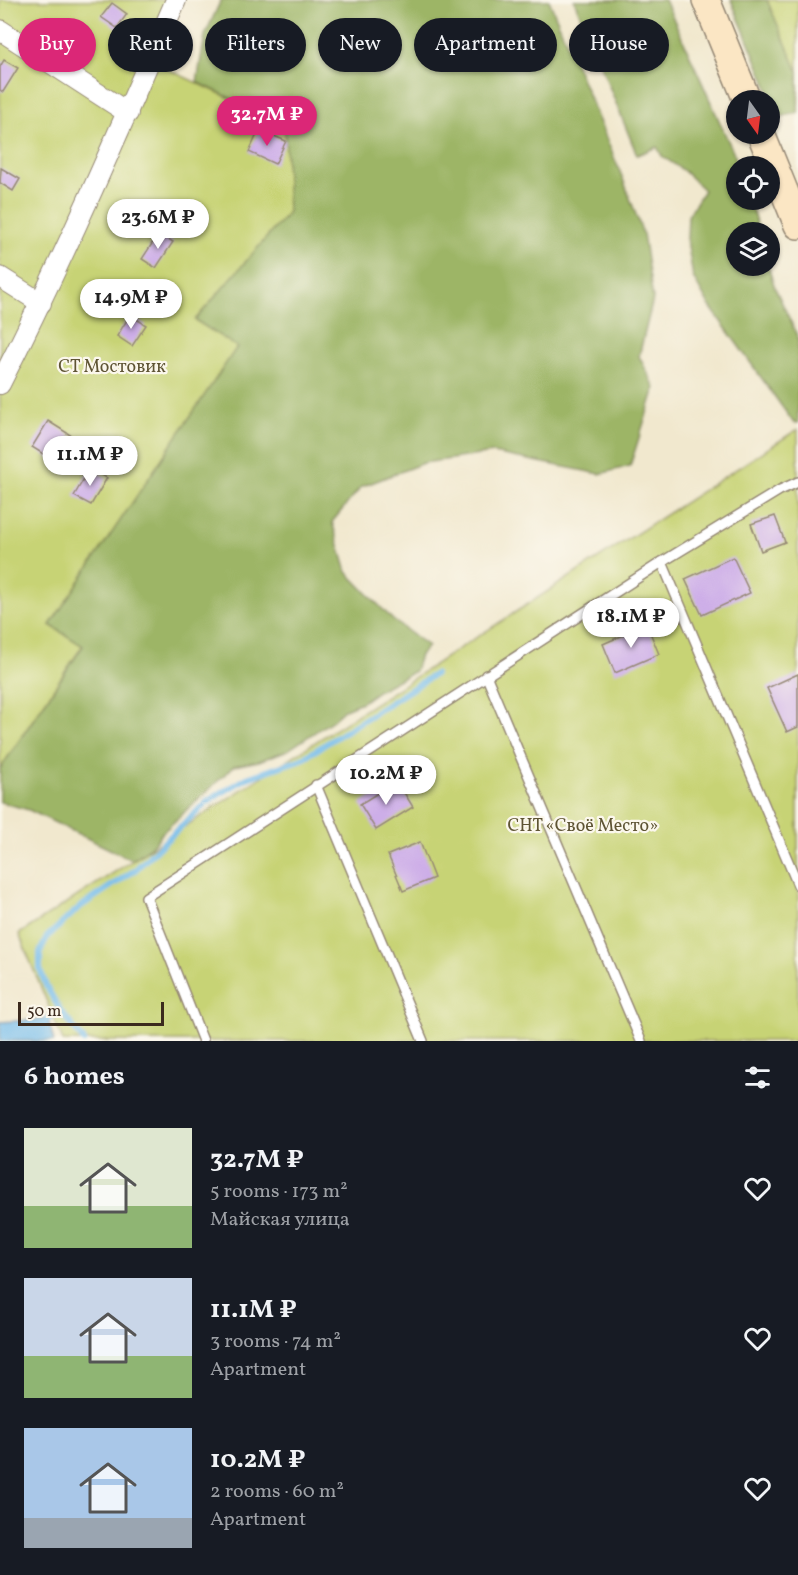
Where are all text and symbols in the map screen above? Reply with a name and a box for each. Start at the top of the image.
chip: Buy [18,18,96,72]
chip: Rent [108,18,193,72]
chip: Filters [205,18,306,72]
chip: New [318,18,402,72]
chip: Apartment [414,18,557,72]
chip: House [569,18,669,72]
north arrow [726,90,780,144]
map controls [726,90,780,276]
pin: 32.7M ₽ [212,96,322,147]
text: 32.7M ₽ [231,101,303,129]
button: locate [726,156,780,210]
pin: 23.6M ₽ [103,199,213,250]
text: 23.6M ₽ [121,204,195,232]
button: layers [726,222,780,276]
pin: 14.9M ₽ [76,279,186,330]
text: 14.9M ₽ [94,284,168,312]
park label: СТ Мостовик [58,355,166,380]
pin: 11.1M ₽ [35,436,145,487]
text: 11.1M ₽ [57,441,123,469]
pin: 18.1M ₽ [576,598,686,649]
text: 18.1M ₽ [596,603,666,631]
pin: 10.2M ₽ [331,755,441,806]
text: 10.2M ₽ [349,760,423,788]
park label: СНТ «Своё Место» [508,814,658,839]
scale bar [18,999,164,1026]
text: 50 m [27,1001,61,1023]
text: 6 homes [24,1059,125,1095]
icon: filters [741,1061,774,1094]
text: 32.7M ₽ [210,1142,304,1178]
icon: home [72,1152,144,1224]
icon: heart [741,1172,774,1205]
text: 5 rooms · 173 m² [210,1178,348,1206]
text: Майская улица [210,1206,350,1234]
text: 11.1M ₽ [210,1292,297,1328]
icon: home [72,1302,144,1374]
icon: heart [741,1322,774,1355]
text: 3 rooms · 74 m² [210,1328,341,1356]
text: Apartment [210,1356,306,1384]
text: 10.2M ₽ [210,1442,306,1478]
icon: home [72,1452,144,1524]
icon: heart [741,1472,774,1505]
text: 2 rooms · 60 m² [210,1478,344,1506]
text: Apartment [210,1506,306,1534]

